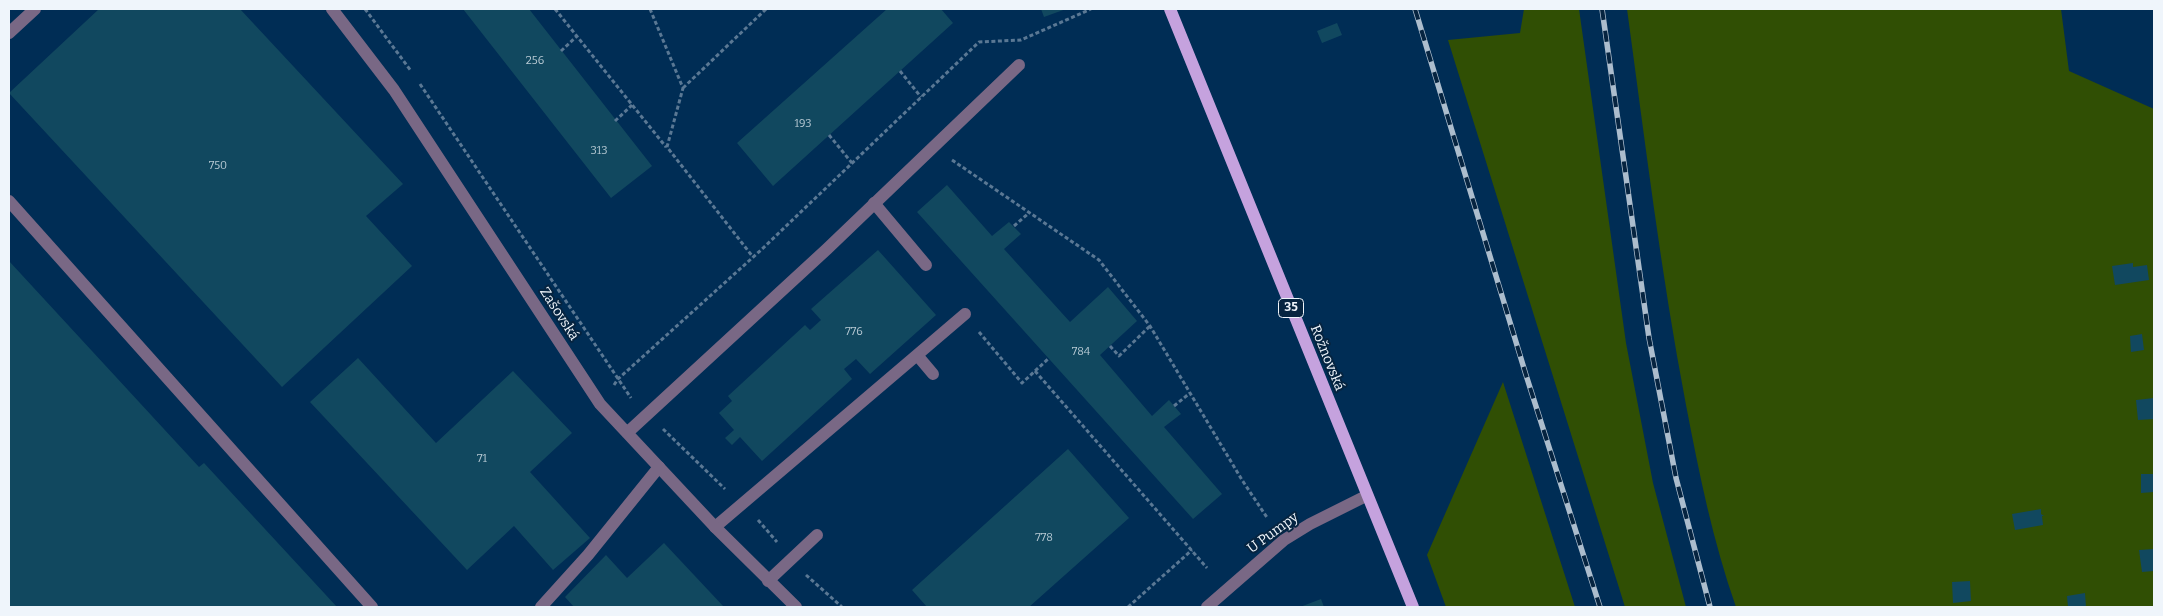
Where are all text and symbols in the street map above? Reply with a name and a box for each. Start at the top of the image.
house number: 256 [526,54,544,68]
house number: 193 [795,117,811,131]
house number: 313 [590,144,608,158]
house number: 750 [209,159,227,173]
street label: Zašovská [536,284,582,344]
road number: 35 [1278,298,1304,318]
street label: Rožnovská [1306,323,1348,393]
house number: 776 [845,325,863,339]
house number: 784 [1072,345,1090,359]
house number: 71 [477,452,487,466]
street label: U Pumpy [1244,509,1302,557]
house number: 778 [1035,531,1053,545]

